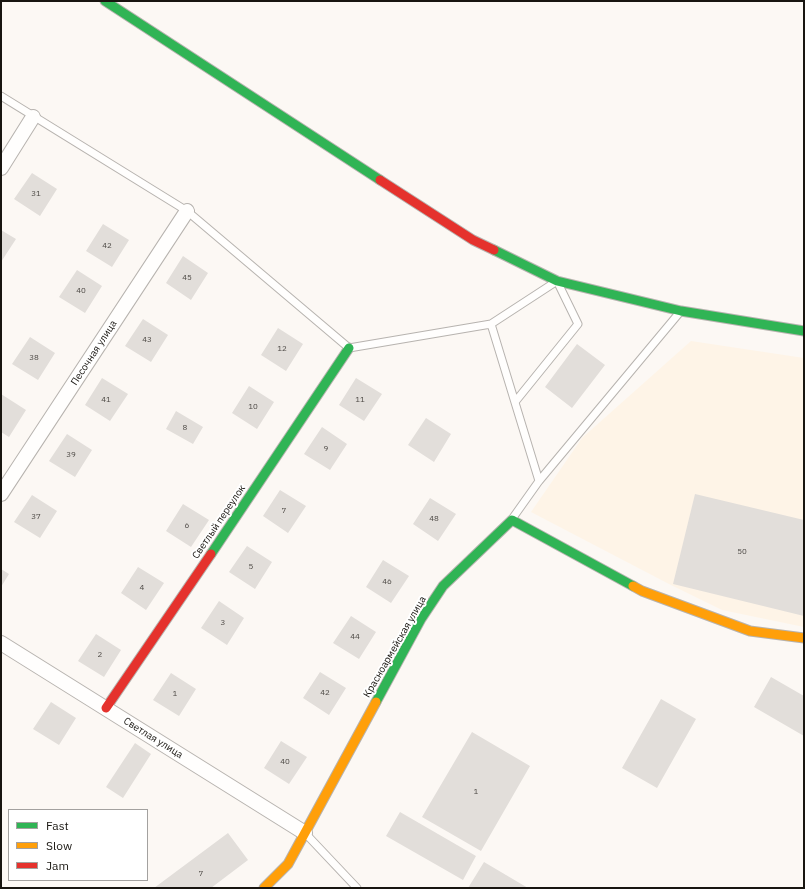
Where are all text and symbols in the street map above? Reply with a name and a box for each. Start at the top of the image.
house number: 31 [31,189,41,199]
house number: 42 [102,241,112,251]
house number: 45 [182,273,192,283]
house number: 40 [76,286,86,296]
street label: Песочная улица [69,318,119,388]
house number: 43 [142,335,152,345]
house number: 12 [277,344,287,354]
house number: 38 [29,353,39,363]
house number: 41 [101,395,111,405]
house number: 11 [355,395,365,405]
house number: 10 [248,402,258,412]
house number: 8 [183,423,187,433]
house number: 9 [324,444,328,454]
house number: 39 [66,450,76,460]
street label: Светлый переулок [190,483,248,561]
house number: 7 [282,506,286,516]
house number: 37 [31,512,41,522]
house number: 48 [429,514,439,524]
house number: 6 [185,521,189,531]
house number: 50 [737,547,747,557]
house number: 5 [249,562,253,572]
house number: 46 [382,577,392,587]
house number: 4 [140,583,144,593]
street label: Красноармейская улица [361,594,429,700]
house number: 3 [221,618,225,628]
house number: 44 [350,632,360,642]
house number: 2 [98,650,102,660]
house number: 42 [320,688,330,698]
house number: 1 [173,689,177,699]
street label: Светлая улица [121,715,185,761]
house number: 40 [280,757,290,767]
house number: 1 [474,787,478,797]
legend [8,809,148,881]
text: Fast [46,818,69,833]
text: Slow [46,838,72,853]
text: Jam [46,858,69,873]
house number: 7 [199,869,203,879]

